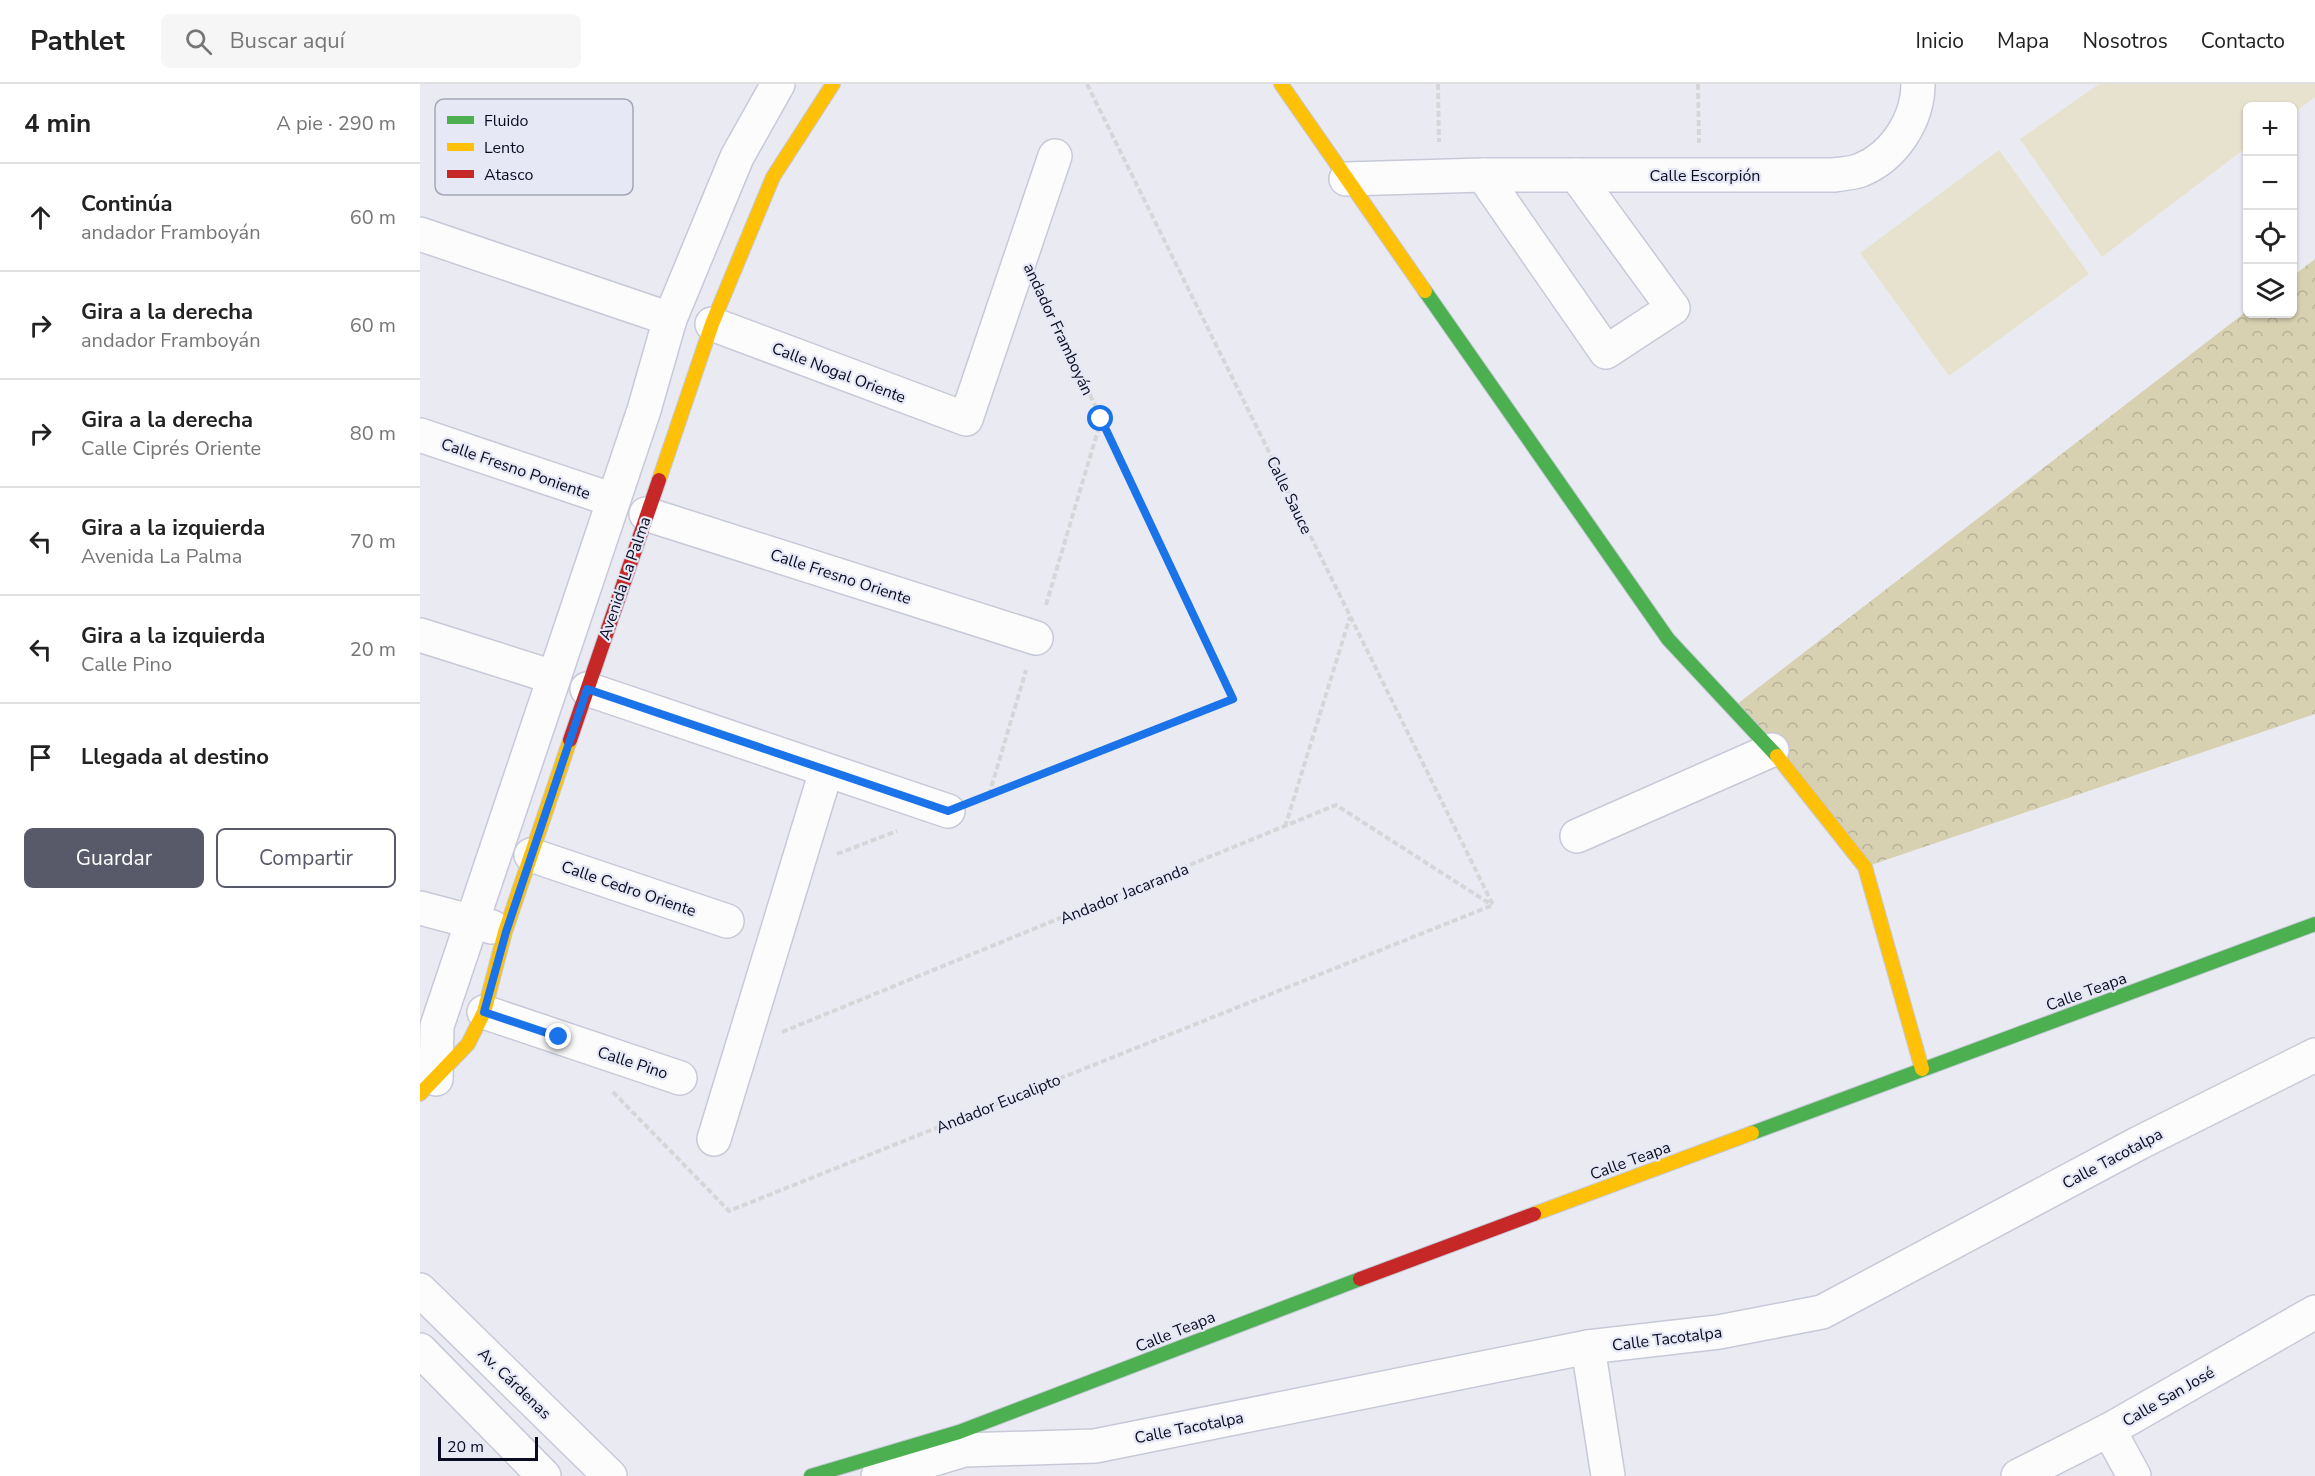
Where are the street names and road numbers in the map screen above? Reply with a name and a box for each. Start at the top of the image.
street label: Calle Escorpión [1650,165,1760,187]
street label: andador Framboyán [1018,260,1098,399]
street label: Calle Nogal Oriente [769,337,909,409]
street label: Calle Fresno Poniente [438,433,593,505]
street label: Calle Sauce [1261,453,1317,538]
street label: Avenida La Palma [594,514,656,643]
street label: Calle Fresno Oriente [767,544,914,610]
street label: Calle Cedro Oriente [558,856,699,922]
street label: Andador Jacaranda [1057,858,1192,930]
street label: Calle Teapa [2043,967,2130,1017]
street label: Calle Pino [595,1041,671,1085]
street label: Andador Eucalipto [933,1069,1064,1139]
street label: Calle Tacotalpa [2058,1123,2166,1195]
street label: Calle Teapa [1587,1136,1674,1186]
street label: Calle Teapa [1132,1306,1219,1358]
street label: Calle Tacotalpa [1611,1321,1723,1357]
street label: Av. Cárdenas [473,1343,556,1424]
street label: Calle San José [2118,1362,2219,1432]
street label: Calle Tacotalpa [1133,1407,1246,1449]

